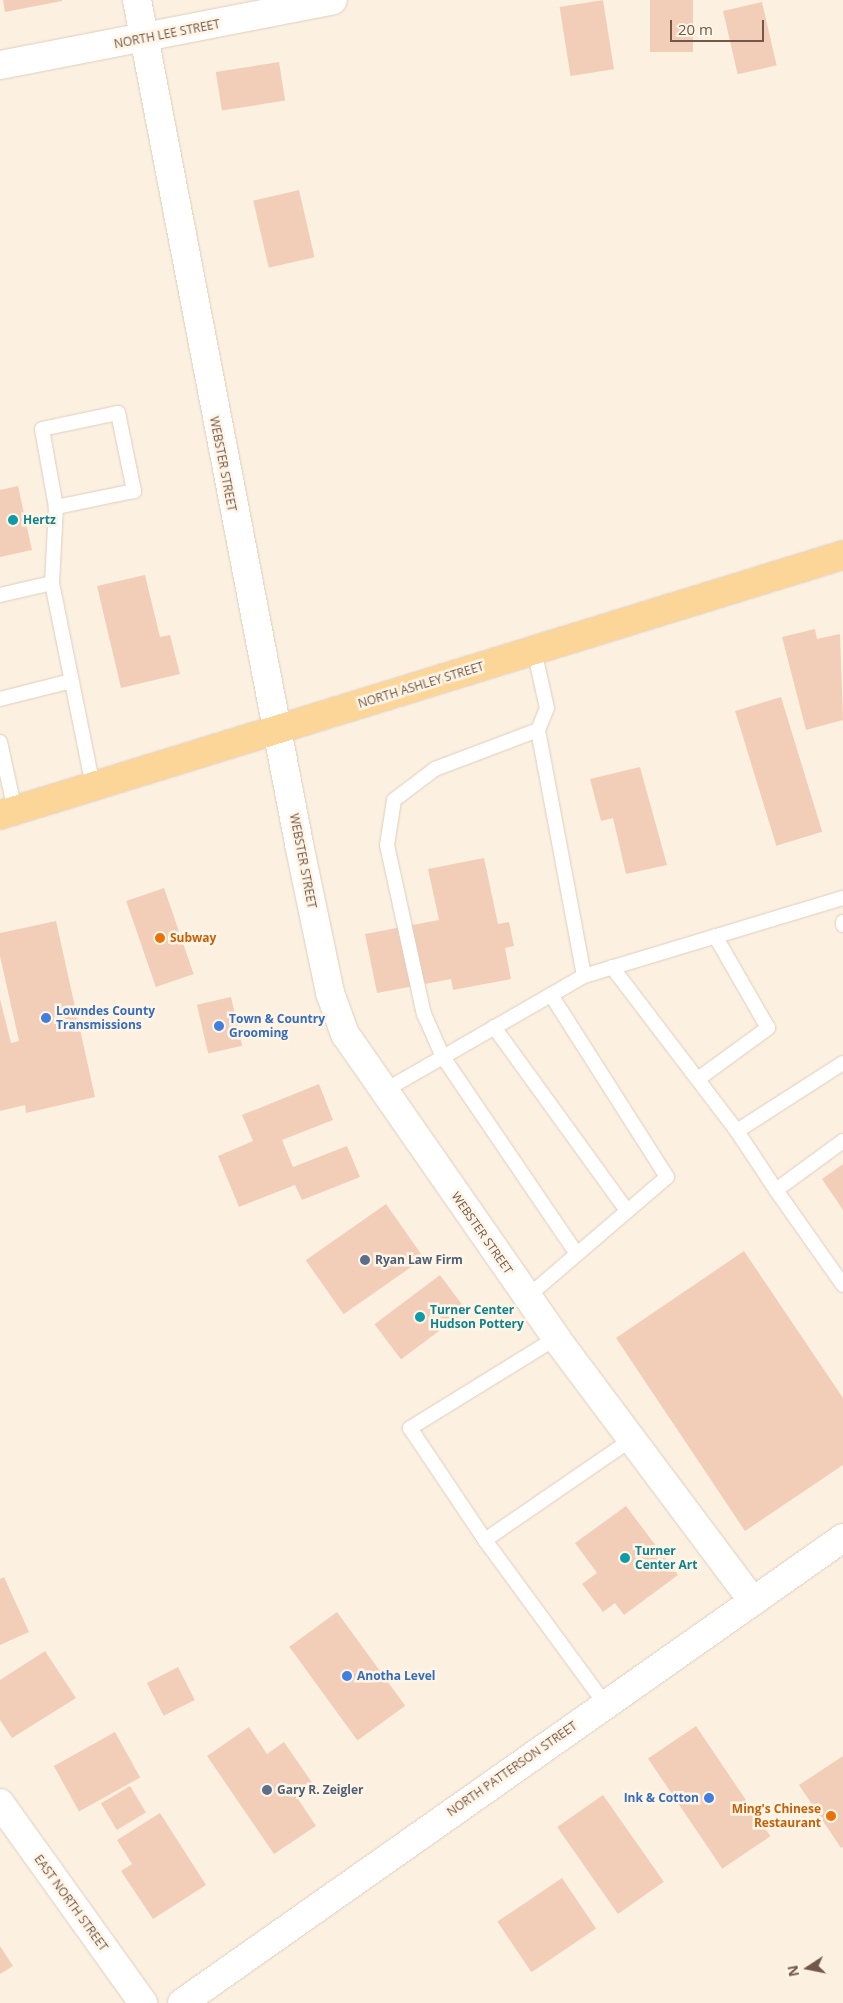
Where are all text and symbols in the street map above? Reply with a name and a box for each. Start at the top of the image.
scale bar [673,10,767,42]
street label: NORTH LEE STREET [113,17,221,51]
text: 20 m [678,19,713,39]
street label: WEBSTER STREET [207,415,239,513]
place label: Hertz [23,513,56,527]
marker: Hertz [7,514,19,526]
street label: NORTH ASHLEY STREET [356,659,486,711]
street label: WEBSTER STREET [287,812,319,910]
place label: Subway [170,931,216,945]
marker: Subway [154,932,166,944]
place label: Lowndes County Transmissions [56,1004,155,1032]
marker: Lowndes County Transmissions [40,1012,52,1024]
place label: Town & Country Grooming [229,1012,325,1040]
marker: Town & Country Grooming [213,1020,225,1032]
street label: WEBSTER STREET [448,1189,516,1277]
place label: Ryan Law Firm [375,1253,463,1267]
marker: Ryan Law Firm [359,1254,371,1266]
place label: Turner Center Hudson Pottery [430,1303,524,1331]
marker: Turner Center Hudson Pottery [414,1311,426,1323]
place label: Turner Center Art [635,1544,697,1572]
marker: Turner Center Art [619,1552,631,1564]
place label: Anotha Level [357,1669,436,1683]
marker: Anotha Level [341,1670,353,1682]
street label: NORTH PATTERSON STREET [444,1719,580,1819]
place label: Gary R. Zeigler [277,1783,363,1797]
marker: Gary R. Zeigler [261,1784,273,1796]
place label: Ink & Cotton [624,1791,699,1805]
marker: Ink & Cotton [703,1792,715,1804]
place label: Ming's Chinese Restaurant [732,1802,821,1830]
marker: Ming's Chinese Restaurant [825,1810,837,1822]
street label: EAST NORTH STREET [31,1852,111,1954]
north arrow [783,1943,833,1993]
text: N [782,1964,803,1978]

